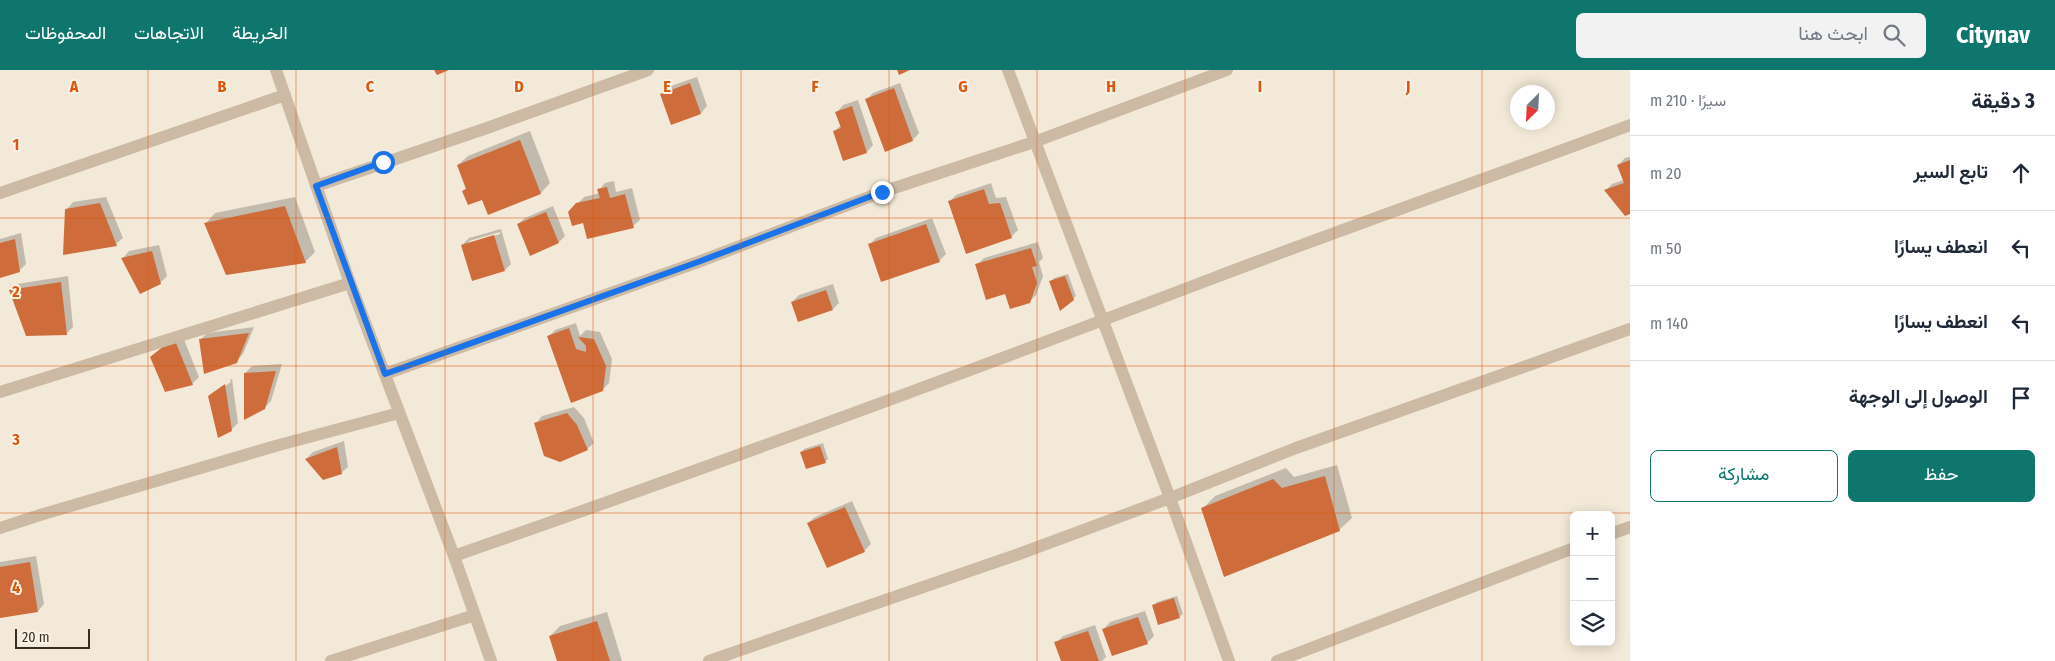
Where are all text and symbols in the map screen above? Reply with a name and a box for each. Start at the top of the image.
search box [1576,13,1926,58]
icon: search [1880,21,1908,49]
text: Citynav [1956,21,2030,49]
text: المحفوظات [25,22,106,44]
text: الاتجاهات [134,22,204,44]
text: الخريطة [232,22,288,44]
text: ابحث هنا [1798,22,1868,45]
text: A [69,77,79,96]
text: B [218,77,227,96]
text: C [366,77,375,96]
text: D [514,77,524,96]
text: E [663,77,671,96]
text: F [811,77,819,96]
text: G [958,77,968,96]
text: H [1106,77,1116,96]
text: I [1258,77,1262,96]
text: J [1405,77,1410,96]
north arrow [1510,85,1555,130]
text: 3 دقيقة [1971,88,2035,114]
text: سيرًا · 210 m [1650,91,1726,110]
text: 1 [13,135,19,154]
route start [372,151,395,174]
icon: ahead [2007,159,2035,187]
text: تابع السير [1913,160,1988,183]
text: 20 m [1650,164,1681,183]
route end [871,181,894,204]
icon: left [2007,234,2035,262]
text: انعطف يسارًا [1894,235,1988,258]
text: 50 m [1650,239,1682,258]
text: 2 [11,282,20,301]
icon: left [2007,309,2035,337]
text: انعطف يسارًا [1894,310,1988,333]
text: 140 m [1650,314,1688,333]
icon: arrive [2007,384,2035,412]
text: الوصول إلى الوجهة [1849,385,1988,408]
text: 3 [11,430,20,449]
button: مشاركة [1650,450,1838,502]
button: حفظ [1848,450,2035,502]
map controls [1570,511,1615,646]
button: + [1570,511,1615,556]
button: − [1570,556,1615,601]
text: 4 [12,578,20,597]
button: layers [1570,601,1615,646]
scale bar [15,626,90,649]
text: 20 m [22,629,50,646]

